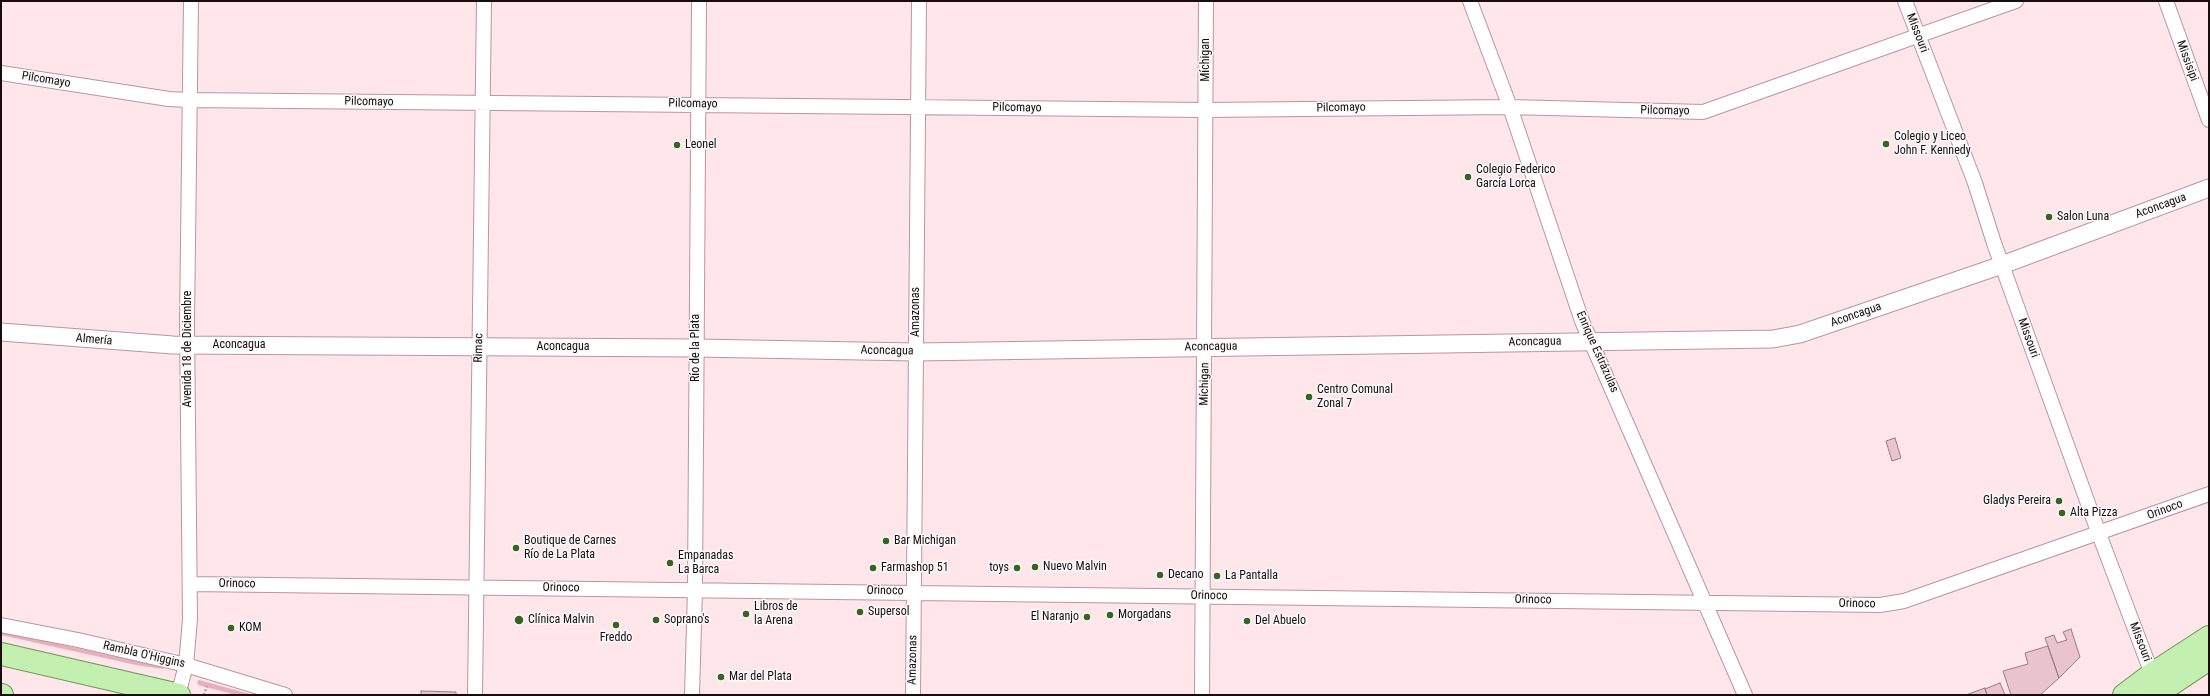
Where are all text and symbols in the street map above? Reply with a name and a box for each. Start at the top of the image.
street label: Missouri [1903,11,1931,55]
street label: Míchigan [1199,38,1213,82]
street label: Missisipi [2173,39,2201,83]
street label: Pilcomayo [21,69,71,91]
street label: Pilcomayo [344,94,394,110]
street label: Pilcomayo [668,96,718,112]
street label: Pilcomayo [992,100,1042,116]
street label: Pilcomayo [1316,100,1366,116]
street label: Pilcomayo [1640,103,1690,119]
place label: Colegio y Liceo John F. Kennedy [1894,130,1971,158]
place label: Leonel [685,138,717,152]
marker: Colegio y Liceo John F. Kennedy [1881,139,1891,149]
marker: Leonel [672,140,682,150]
place label: Colegio Federico García Lorca [1476,163,1555,191]
marker: Colegio Federico García Lorca [1463,172,1473,182]
street label: Aconcagua [2134,190,2188,222]
place label: Salon Luna [2057,210,2109,224]
marker: Salon Luna [2044,212,2054,222]
street label: Amazonas [909,287,923,337]
street label: Avenida 18 de Diciembre [181,291,195,407]
street label: Aconcagua [1829,300,1883,330]
street label: Enrique Estrázulas [1573,309,1621,395]
street label: Río de la Plata [689,314,703,382]
street label: Missouri [2014,316,2042,360]
street label: Almería [75,331,113,349]
street label: Rimac [472,333,486,363]
street label: Aconcagua [1508,334,1562,350]
street label: Aconcagua [212,338,266,352]
street label: Aconcagua [1184,339,1238,355]
street label: Aconcagua [536,340,590,354]
street label: Aconcagua [860,343,914,359]
street label: Míchigan [1197,362,1213,406]
place label: Centro Comunal Zonal 7 [1317,383,1393,411]
marker: Centro Comunal Zonal 7 [1304,392,1314,402]
place label: Gladys Pereira [1983,494,2051,508]
marker: Gladys Pereira [2054,496,2064,506]
street label: Orinoco [2145,497,2185,523]
place label: Alta Pizza [2070,506,2117,520]
marker: Alta Pizza [2057,508,2067,518]
place label: Boutique de Carnes Río de La Plata [524,534,616,562]
place label: Bar Michigan [894,534,956,548]
marker: Bar Michigan [881,536,891,546]
marker: Boutique de Carnes Río de La Plata [511,543,521,553]
place label: Empanadas La Barca [678,549,733,577]
marker: Empanadas La Barca [665,558,675,568]
place label: Nuevo Malvin [1043,560,1107,574]
place label: Farmashop 51 [881,561,949,575]
place label: toys [989,561,1009,575]
marker: Nuevo Malvin [1030,562,1040,572]
marker: Farmashop 51 [868,563,878,573]
marker: toys [1012,563,1022,573]
place label: Decano [1168,568,1204,582]
place label: La Pantalla [1225,569,1278,583]
marker: Decano [1155,570,1165,580]
marker: La Pantalla [1212,571,1222,581]
street label: Orinoco [218,576,256,592]
street label: Orinoco [542,580,580,596]
street label: Orinoco [866,583,904,599]
street label: Orinoco [1190,588,1228,604]
street label: Orinoco [1514,592,1552,608]
street label: Orinoco [1838,596,1876,612]
place label: Libros de la Arena [754,600,798,628]
place label: Supersol [868,605,909,619]
marker: Supersol [855,607,865,617]
place label: Morgadans [1118,608,1171,622]
marker: Libros de la Arena [741,609,751,619]
place label: El Naranjo [1031,610,1079,624]
marker: Morgadans [1105,610,1115,620]
marker: El Naranjo [1082,612,1092,622]
place label: Clínica Malvin [528,613,594,627]
place label: Soprano's [664,613,709,627]
marker: Clínica Malvin [513,614,525,626]
place label: Del Abuelo [1255,614,1306,628]
marker: Soprano's [651,615,661,625]
marker: Del Abuelo [1242,616,1252,626]
marker: Freddo [611,620,621,630]
street label: Missouri [2126,620,2154,664]
place label: KOM [239,621,262,635]
marker: KOM [226,623,236,633]
place label: Freddo [600,631,632,645]
street label: Amazonas [905,635,921,685]
street label: Rambla O'Higgins [102,639,186,671]
place label: Mar del Plata [729,670,792,684]
marker: Mar del Plata [716,672,726,682]

